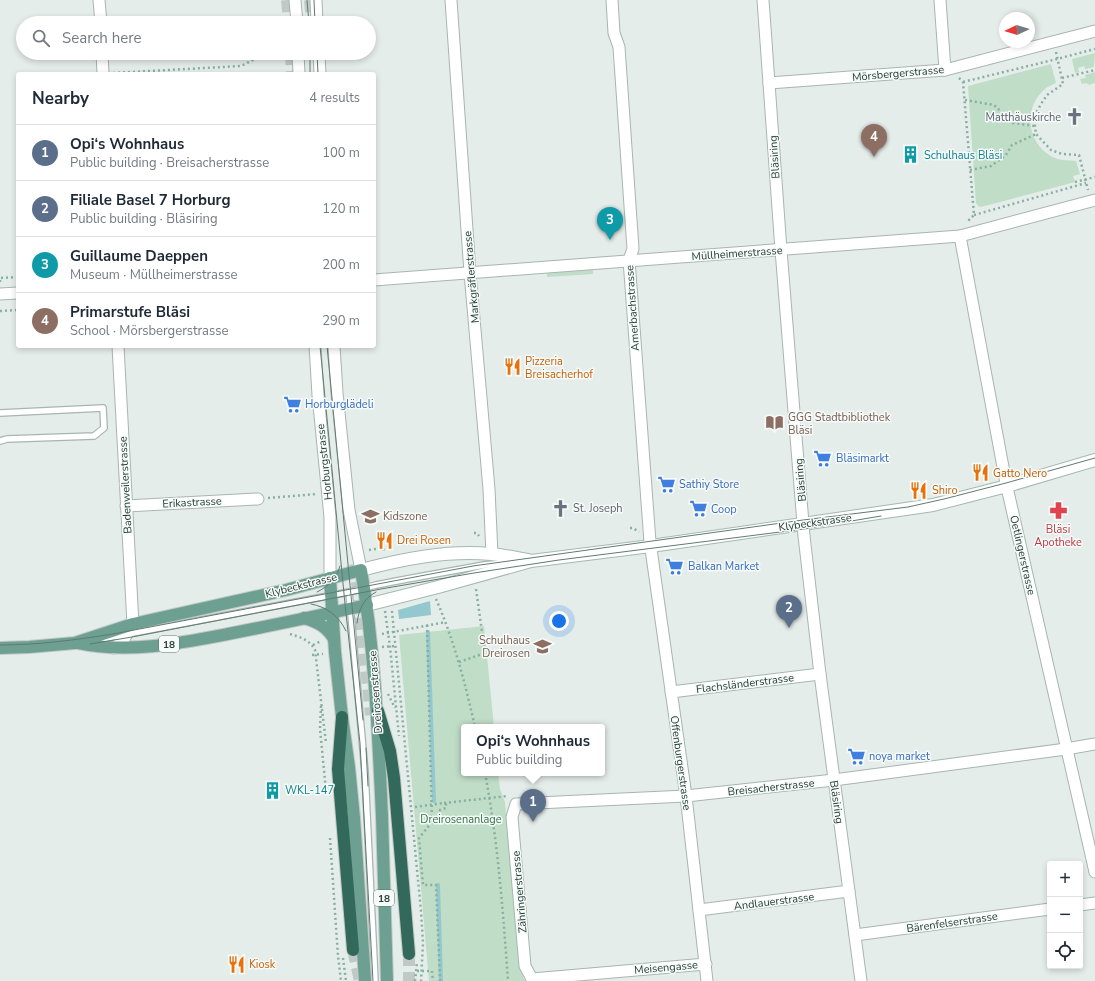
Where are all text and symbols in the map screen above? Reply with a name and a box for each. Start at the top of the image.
north arrow [999,12,1035,48]
search box [16,16,376,60]
icon: search [30,27,52,49]
text: Search here [62,28,142,48]
street label: Mörsbergerstrasse [851,62,945,85]
text: Nearby [32,87,89,110]
text: 4 results [309,89,360,107]
church icon: Matthäuskirche [1064,107,1084,127]
place label: Matthäuskirche [986,110,1061,125]
pin: 4 [861,124,887,157]
text: Opi‘s Wohnhaus [70,134,184,154]
street label: Bläsiring [765,135,783,179]
text: 1 [41,144,49,162]
text: 100 m [322,144,360,162]
building icon: Schulhaus Bläsi [901,145,921,165]
place label: Schulhaus Bläsi [924,148,1002,163]
text: Public building · Breisacherstrasse [70,154,269,172]
text: Filiale Basel 7 Horburg [70,190,230,210]
text: 2 [41,200,49,218]
text: 120 m [322,200,360,218]
pin: 3 [597,207,623,240]
text: Public building · Bläsiring [70,210,218,228]
street label: Markgräflerstrasse [460,230,483,324]
street label: Müllheimerstrasse [691,243,783,264]
text: Guillaume Daeppen [70,246,208,266]
text: 3 [41,256,49,274]
text: 200 m [322,256,360,274]
street label: Amerbachstrasse [622,264,643,351]
text: Museum · Müllheimerstrasse [70,266,237,284]
text: Primarstufe Bläsi [70,302,190,322]
text: 4 [41,312,49,330]
text: 290 m [322,312,360,330]
text: School · Mörsbergerstrasse [70,322,228,340]
place label: Pizzeria Breisacherhof [525,354,593,382]
restaurant icon: Pizzeria Breisacherhof [502,357,522,377]
supermarket icon: Horburglädeli [282,394,302,414]
place label: Horburglädeli [305,397,373,412]
place label: GGG Stadtbibliothek Bläsi [788,410,891,438]
library icon: GGG Stadtbibliothek Bläsi [765,413,785,433]
street label: Horburgstrasse [313,423,336,501]
street label: Badenweilerstrasse [115,436,136,534]
supermarket icon: Bläsimarkt [813,448,833,468]
place label: Bläsimarkt [836,451,889,466]
street label: Bläsiring [791,458,810,502]
restaurant icon: Gatto Nero [970,463,990,483]
place label: Gatto Nero [993,466,1047,481]
supermarket icon: Sathiy Store [656,474,676,494]
place label: Sathiy Store [679,477,739,492]
restaurant icon: Shiro [909,480,929,500]
place label: Shiro [932,483,958,498]
street label: Erikastrasse [162,493,222,512]
church icon: St. Joseph [550,498,570,518]
supermarket icon: Coop [688,499,708,519]
place label: St. Joseph [573,501,623,516]
pharmacy icon: Bläsi Apotheke [1048,501,1068,521]
place label: Coop [711,502,737,517]
school or university icon: Kidszone [360,506,380,526]
place label: Kidszone [383,509,427,524]
street label: Klybeckstrasse [778,510,853,535]
street label: Oetlingerstrasse [1006,514,1039,597]
place label: Bläsi Apotheke [1034,522,1082,550]
restaurant icon: Drei Rosen [374,530,394,550]
place label: Drei Rosen [397,533,451,548]
supermarket icon: Balkan Market [665,556,685,576]
place label: Balkan Market [688,559,759,574]
street label: Klybeckstrasse [264,569,339,602]
pin: 2 [776,595,802,628]
your location [549,611,569,631]
place label: Schulhaus Dreirosen [479,633,530,661]
road number: 18 [159,636,179,652]
school or university icon: Schulhaus Dreirosen [533,636,553,656]
street label: Dreirosenstrasse [365,650,386,734]
street label: Flachsländerstrasse [695,670,795,697]
street label: Offenburgerstrasse [666,715,695,811]
popup [461,724,605,776]
text: Opi‘s Wohnhaus [476,731,590,751]
supermarket icon: noya market [846,746,866,766]
place label: noya market [869,749,930,764]
text: Public building [476,751,562,769]
street label: Breisacherstrasse [727,775,815,800]
street label: Bläsiring [826,779,847,825]
building icon: WKL-147 [262,780,282,800]
place label: WKL-147 [285,783,334,798]
pin: 1 [520,789,546,822]
park label: Dreirosenanlage [420,812,502,827]
street label: Zähringerstrasse [508,850,531,934]
map controls [1047,861,1083,969]
button: + [1047,861,1083,897]
street label: Andlauerstrasse [733,889,815,914]
road number: 18 [374,890,394,906]
button: − [1047,897,1083,933]
street label: Bärenfelserstrasse [905,909,999,936]
button: locate [1047,933,1083,969]
restaurant icon: Kiosk [226,954,246,974]
place label: Kiosk [249,957,276,972]
street label: Meisengasse [634,957,699,978]

